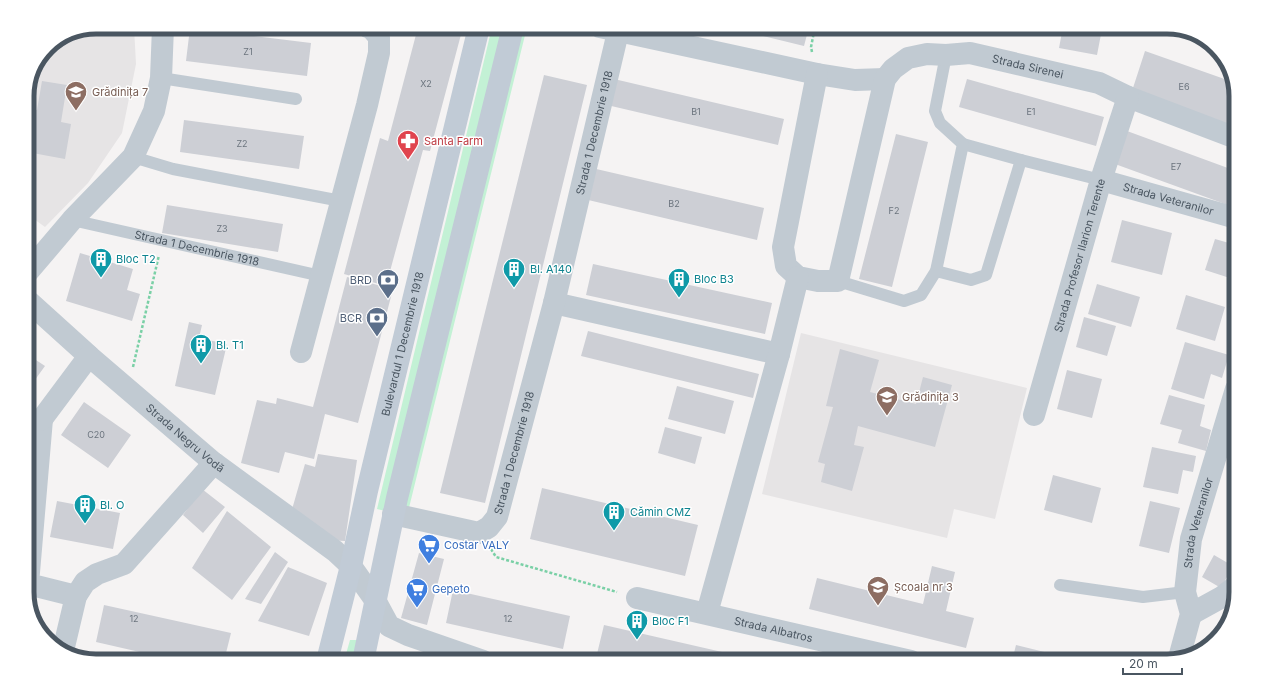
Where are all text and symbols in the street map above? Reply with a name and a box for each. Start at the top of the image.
house number: Z1 [243,46,253,57]
street label: Strada Sirenei [991,51,1065,82]
street label: Strada 1 Decembrie 1918 [573,69,616,196]
house number: X2 [420,78,432,89]
school or university icon: Grădinița 7 [63,79,89,112]
house number: E6 [1179,81,1190,92]
place label: Grădinița 7 [92,85,148,99]
house number: B1 [691,106,701,117]
house number: E1 [1026,106,1036,117]
pharmacy icon: Santa Farm [395,128,421,161]
place label: Santa Farm [424,134,483,148]
house number: Z2 [236,138,248,149]
house number: E7 [1171,161,1181,172]
street label: Strada Profesor Ilarion Terente [1051,177,1108,334]
street label: Strada Veteranilor [1122,180,1215,218]
house number: B2 [668,198,680,209]
house number: F2 [889,205,899,216]
house number: Z3 [216,223,228,234]
street label: Strada 1 Decembrie 1918 [133,227,261,269]
building icon: Bloc T2 [88,246,114,279]
place label: Bloc T2 [116,252,156,266]
building icon: Bl. A140 [501,256,527,289]
place label: Bl. A140 [530,262,572,276]
building icon: Bloc B3 [666,266,692,299]
bank icon: BRD [375,267,401,300]
street label: Bulevardul 1 Decembrie 1918 [378,270,427,418]
place label: Bloc B3 [694,272,734,286]
place label: BRD [350,273,372,287]
bank icon: BCR [364,305,390,338]
place label: BCR [340,311,362,325]
building icon: Bl. T1 [188,332,214,365]
place label: Bl. T1 [216,338,244,352]
school or university icon: Grădinița 3 [874,384,900,417]
street label: Strada 1 Decembrie 1918 [491,389,537,516]
place label: Grădinița 3 [902,390,959,404]
street label: Strada Negru Vodă [143,401,227,475]
house number: C20 [87,429,105,440]
street label: Strada Veteranilor [1181,476,1216,569]
building icon: Bl. O [72,492,98,525]
place label: Bl. O [100,498,125,512]
building icon: Cămin CMZ [601,499,627,532]
place label: Cămin CMZ [630,505,691,519]
supermarket icon: Costar VALY [416,532,442,565]
place label: Costar VALY [444,538,510,552]
school or university icon: Școala nr 3 [865,574,891,607]
supermarket icon: Gepeto [404,576,430,609]
place label: Școala nr 3 [894,580,953,594]
place label: Gepeto [432,582,470,596]
building icon: Bloc F1 [624,608,650,641]
house number: 12 [129,613,139,624]
house number: 12 [503,613,513,624]
place label: Bloc F1 [652,614,689,628]
street label: Strada Albatros [733,614,814,645]
scale bar [1123,650,1182,676]
text: 20 m [1129,656,1158,671]

